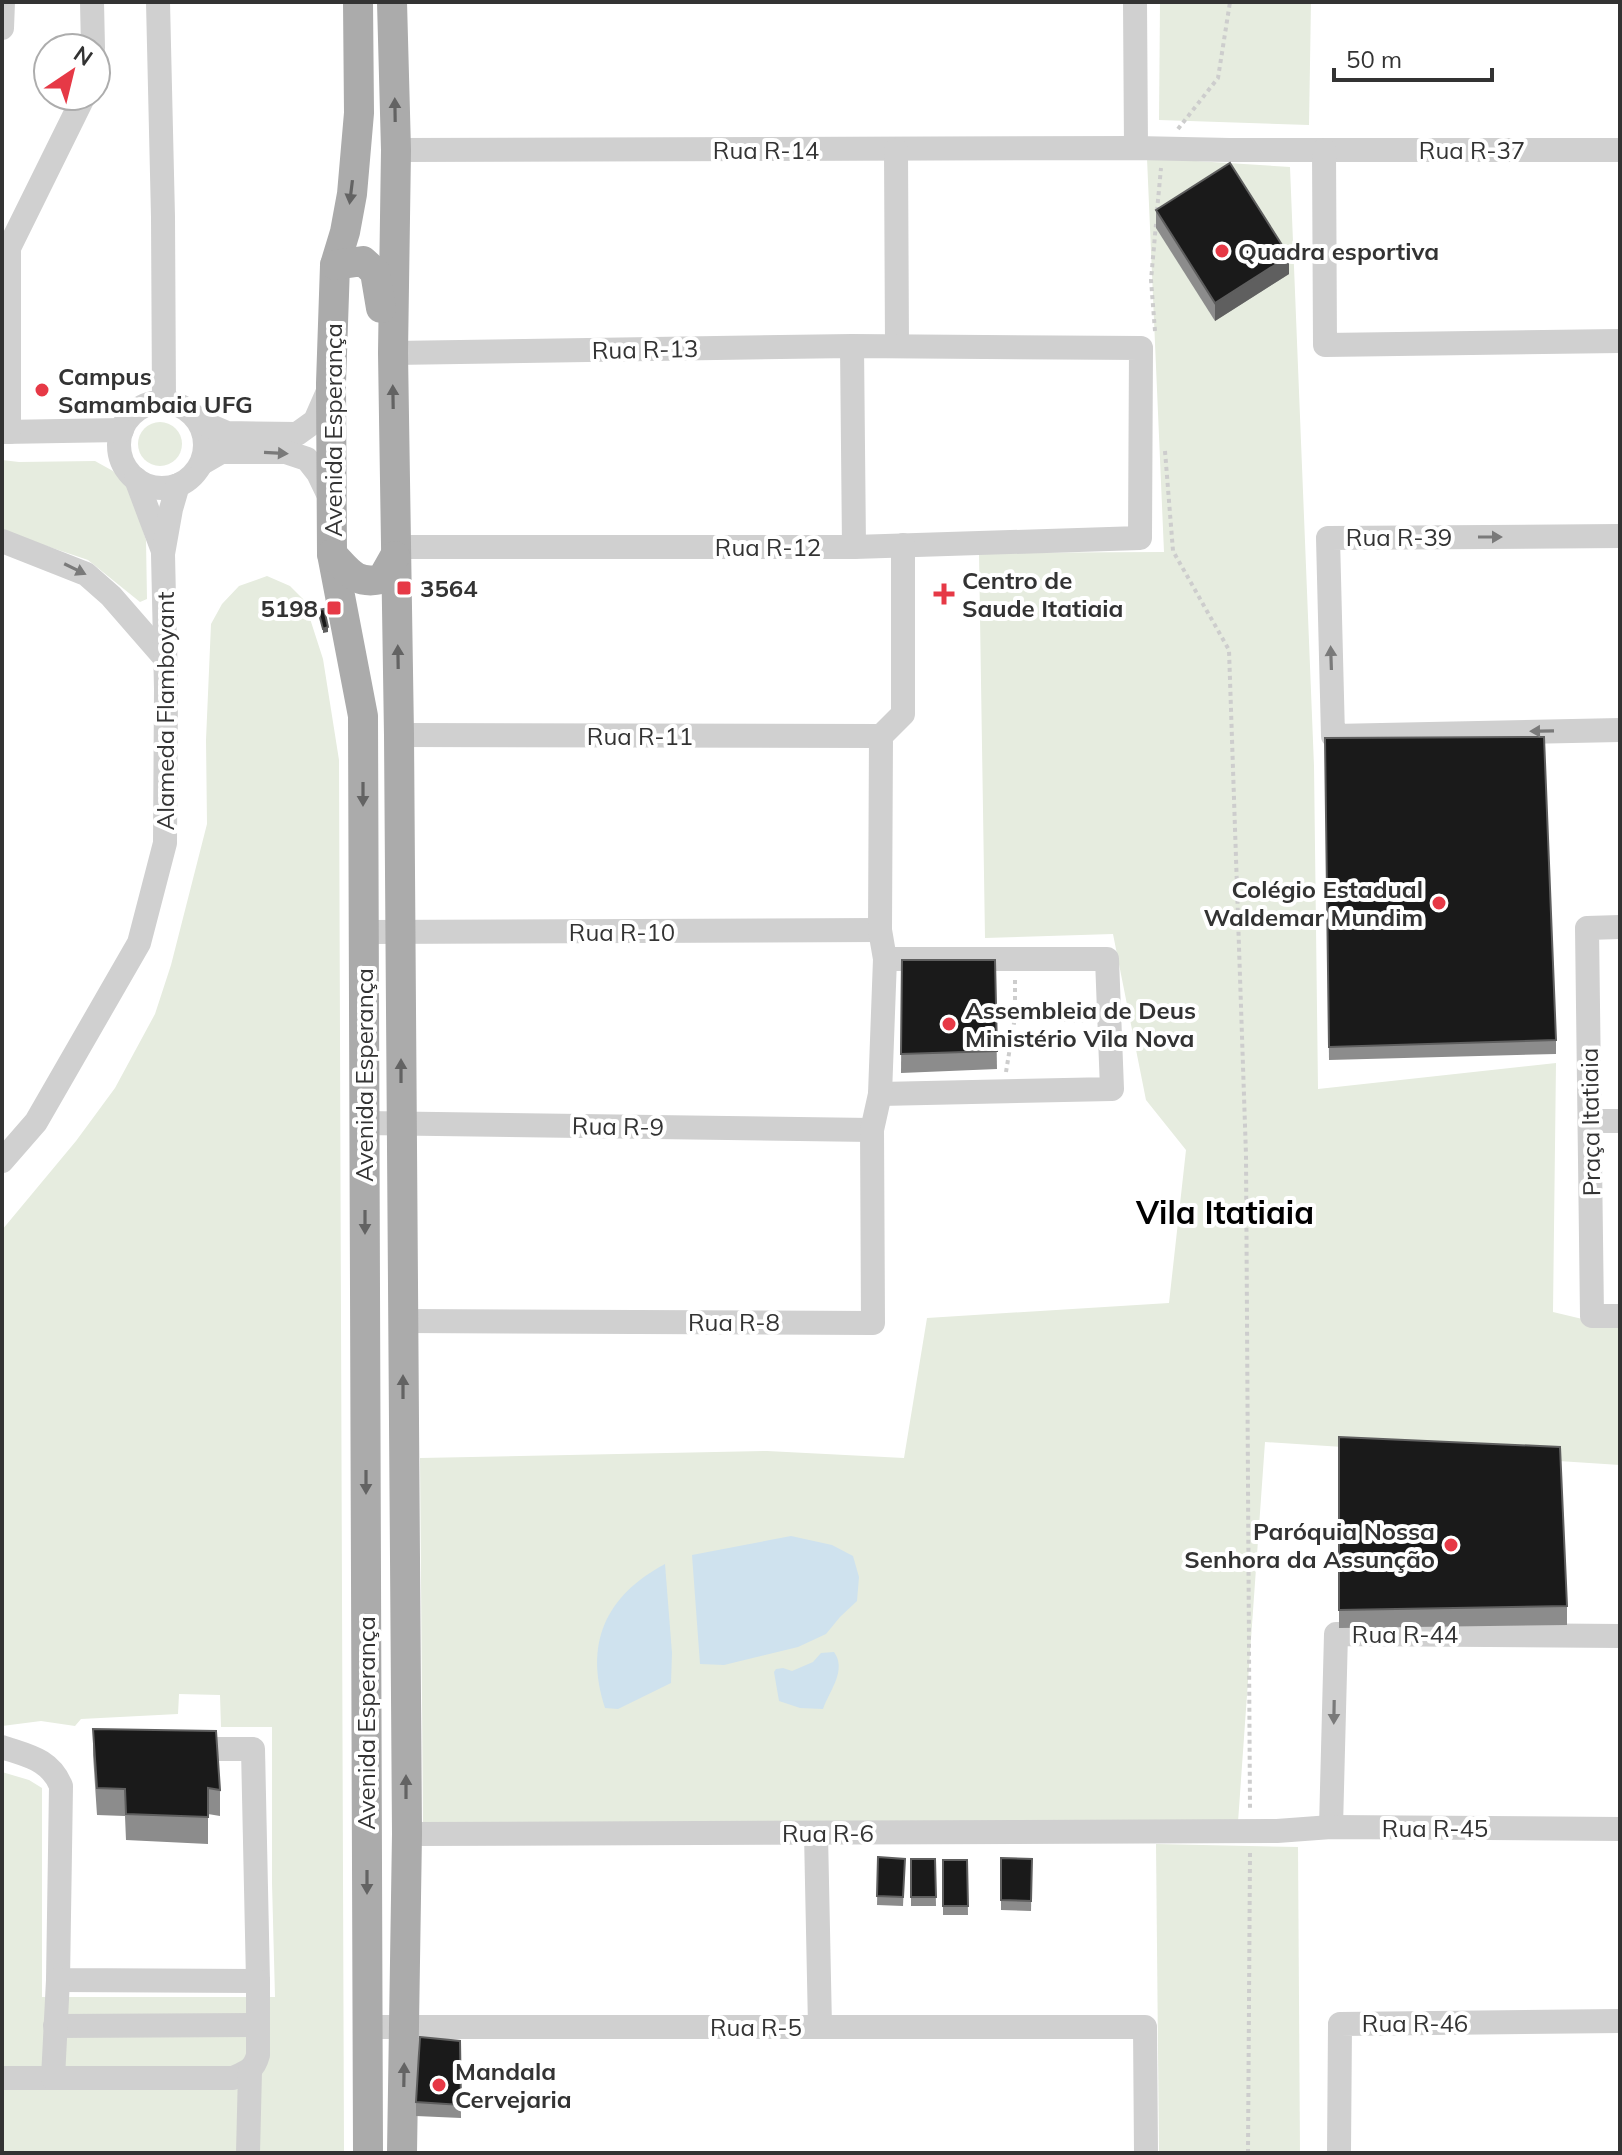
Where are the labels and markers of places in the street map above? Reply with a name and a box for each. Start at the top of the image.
place label: Quadra esportiva [1238,236,1439,266]
marker: Quadra esportiva [1213,242,1231,260]
place label: Campus Samambaia UFG [58,361,253,419]
marker: Campus Samambaia UFG [33,381,51,399]
place label: Centro de Saude Itatiaia [962,565,1123,623]
place label: 3564 [420,573,478,603]
marker: 3564 [395,579,413,597]
marker: Centro de Saude Itatiaia [933,583,955,605]
place label: 5198 [260,593,318,623]
marker: 5198 [325,599,343,617]
place label: Colégio Estadual Waldemar Mundim [1204,874,1423,932]
marker: Colégio Estadual Waldemar Mundim [1430,894,1448,912]
place label: Assembleia de Deus Ministério Vila Nova [965,995,1196,1053]
marker: Assembleia de Deus Ministério Vila Nova [940,1015,958,1033]
place label: Paróquia Nossa Senhora da Assunção [1184,1516,1435,1574]
marker: Paróquia Nossa Senhora da Assunção [1442,1536,1460,1554]
place label: Mandala Cervejaria [455,2056,572,2114]
marker: Mandala Cervejaria [430,2076,448,2094]

